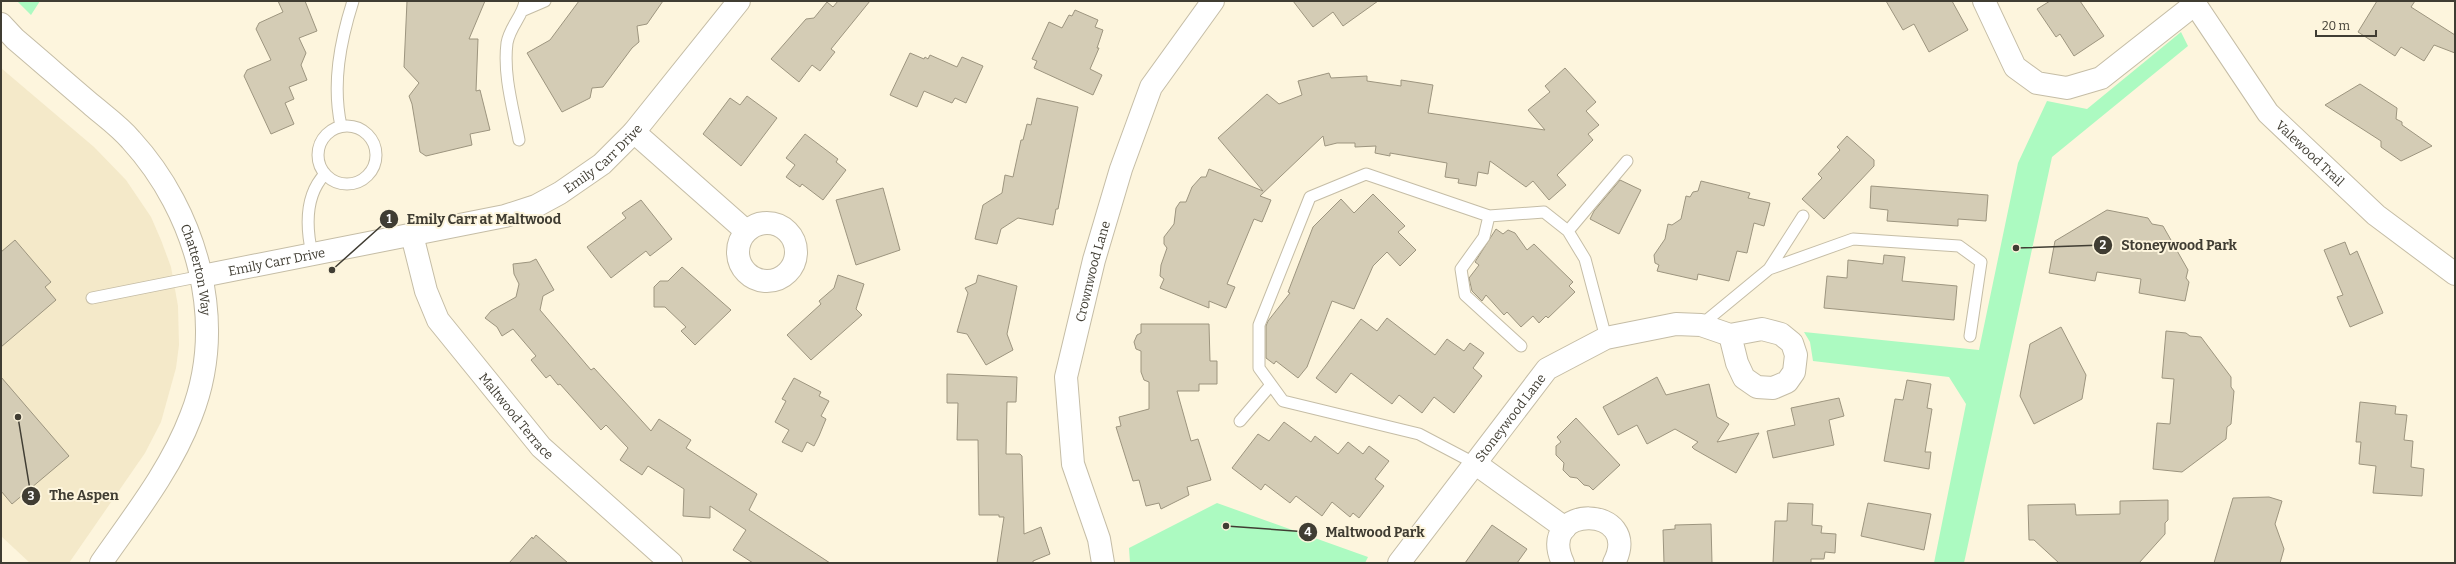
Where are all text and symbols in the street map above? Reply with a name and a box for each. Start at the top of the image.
scale bar [2316,12,2376,38]
text: 20 m [2322,19,2351,33]
street label: Valewood Trail [2273,117,2348,189]
street label: Emily Carr Drive [561,121,645,196]
callout: Emily Carr at Maltwood [379,206,569,232]
text: Emily Carr at Maltwood [407,211,562,228]
text: 1 [386,212,392,226]
street label: Crownwood Lane [1072,219,1113,323]
street label: Chatterton Way [178,222,214,316]
callout: Stoneywood Park [2093,232,2244,258]
text: Stoneywood Park [2121,237,2237,254]
text: 2 [2100,238,2107,252]
street label: Emily Carr Drive [227,244,326,278]
street label: Maltwood Terrace [476,370,557,462]
street label: Stoneywood Lane [1472,370,1548,465]
callout: The Aspen [21,483,127,509]
text: The Aspen [49,487,119,504]
text: 3 [28,489,35,503]
callout: Maltwood Park [1298,519,1433,545]
text: Maltwood Park [1325,524,1425,541]
text: 4 [1304,525,1312,539]

